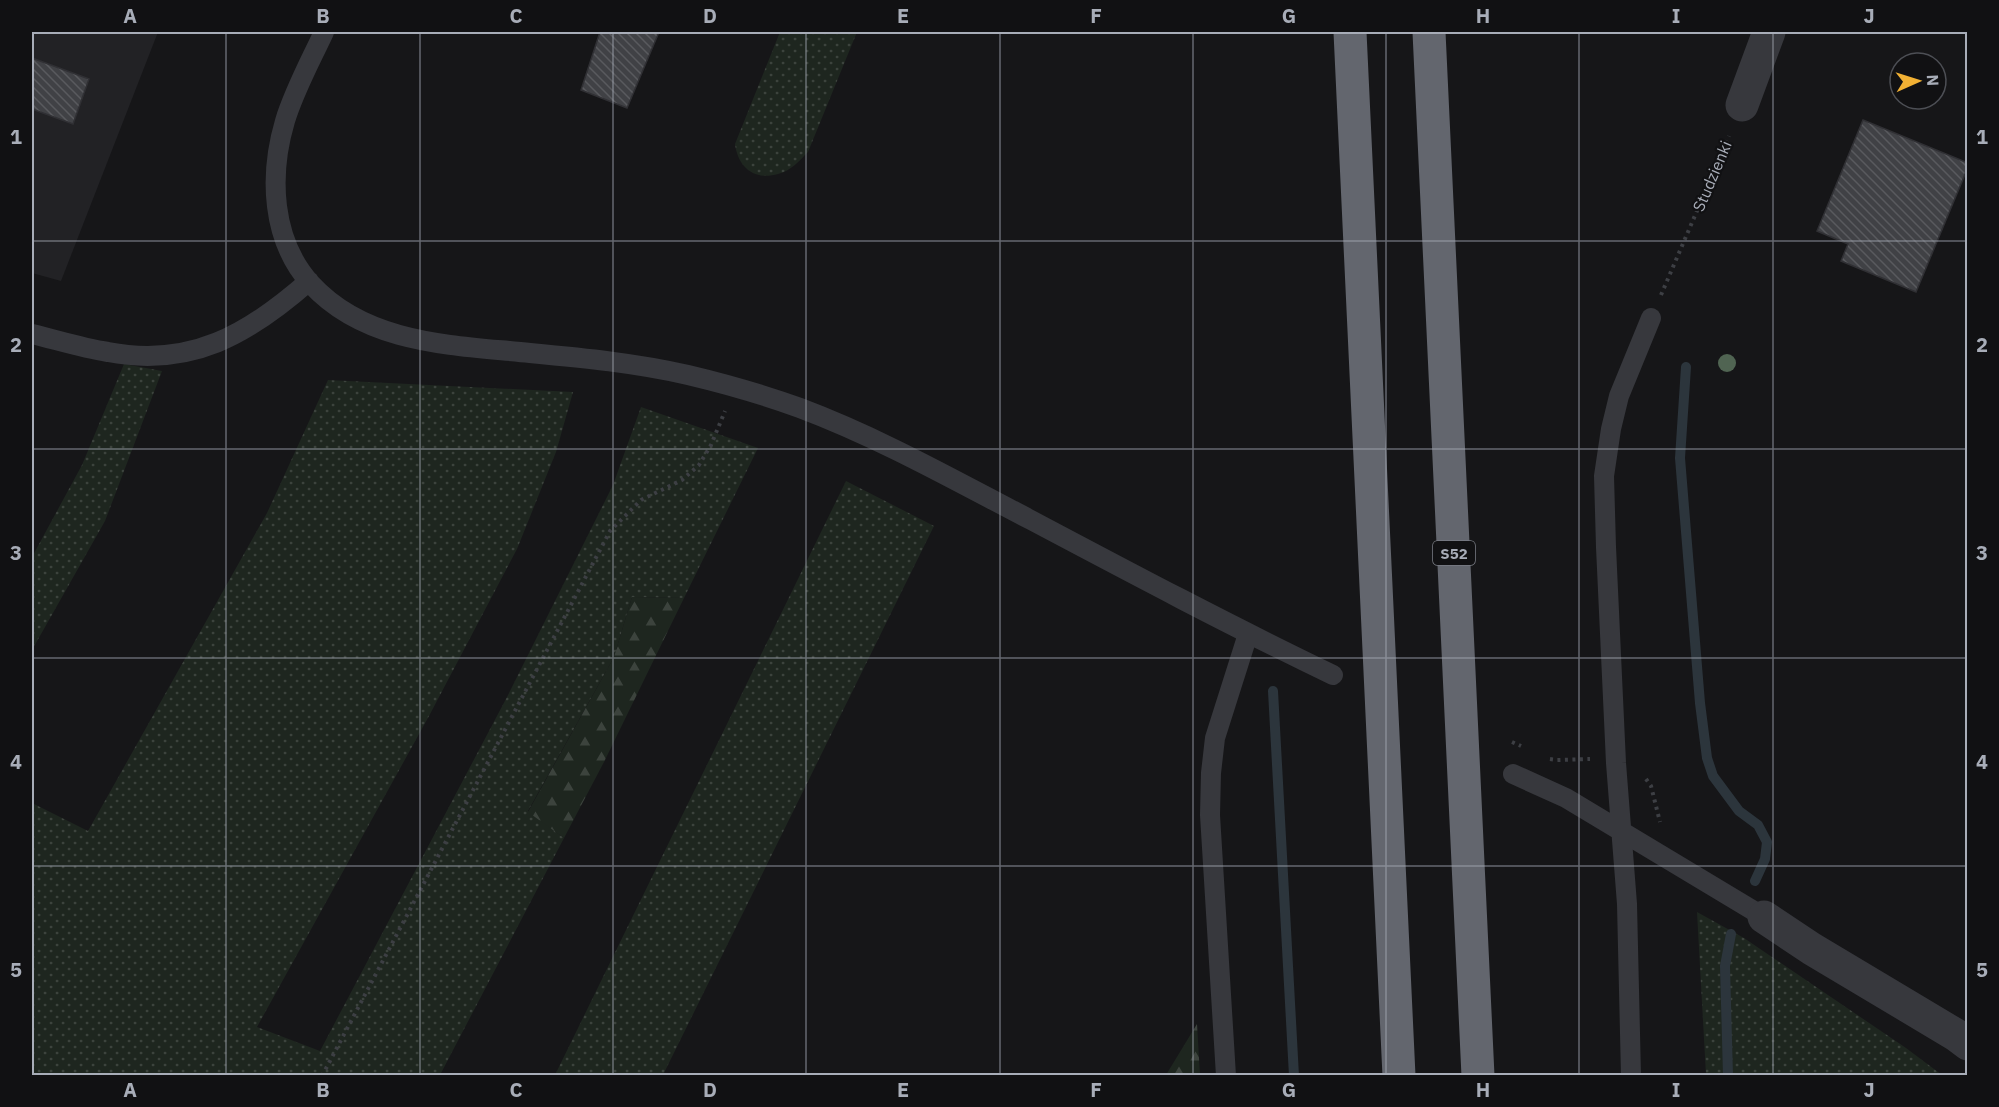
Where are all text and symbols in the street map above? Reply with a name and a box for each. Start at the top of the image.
text: A [123,2,137,29]
text: B [316,2,330,29]
text: C [509,2,523,29]
text: D [703,2,717,29]
text: E [897,2,909,29]
text: F [1090,2,1102,29]
text: G [1282,2,1296,29]
text: H [1476,2,1490,29]
text: I [1672,2,1680,29]
text: J [1863,2,1875,29]
north arrow [1888,51,1948,111]
text: N [1923,74,1943,87]
text: 1 [10,123,22,150]
text: 1 [1976,123,1988,150]
street label: Studzienki [1688,138,1736,214]
text: 2 [10,331,22,358]
text: 2 [1976,331,1988,358]
text: 3 [10,539,22,566]
text: 3 [1976,539,1988,566]
road number: S52 [1433,541,1475,565]
text: 4 [10,748,22,775]
text: 4 [1976,748,1988,775]
text: 5 [10,956,22,983]
text: 5 [1976,956,1988,983]
text: A [123,1076,137,1103]
text: B [316,1076,330,1103]
text: C [509,1076,523,1103]
text: D [703,1076,717,1103]
text: E [897,1076,909,1103]
text: F [1090,1076,1102,1103]
text: G [1282,1076,1296,1103]
text: H [1476,1076,1490,1103]
text: I [1672,1076,1680,1103]
text: J [1863,1076,1875,1103]

